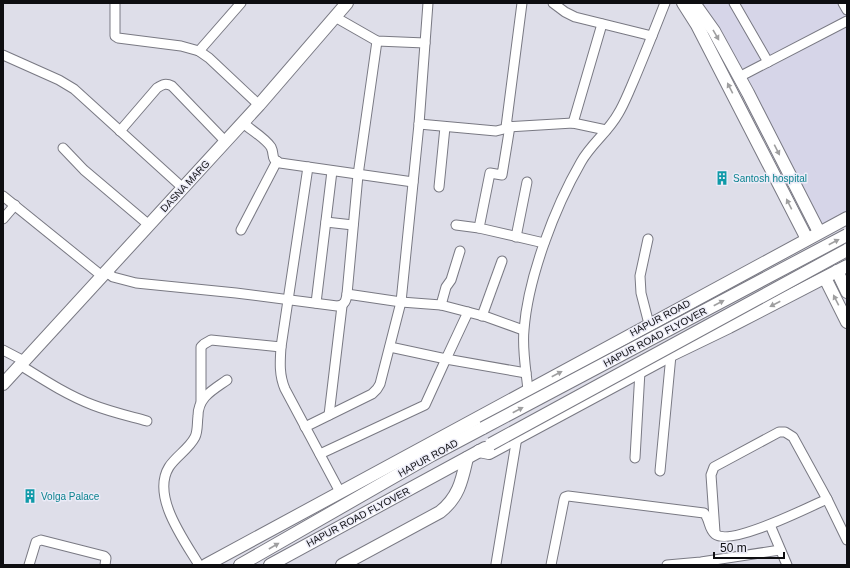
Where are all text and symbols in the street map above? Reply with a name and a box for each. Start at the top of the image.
one-way arrow [712,29,719,41]
one-way arrow [727,82,733,94]
one-way arrow [774,144,780,155]
street label: DASNA MARG [158,158,212,214]
building icon: Santosh hospital [714,170,730,186]
place label: Santosh hospital [733,173,807,184]
one-way arrow [786,198,792,210]
one-way arrow [828,239,840,245]
one-way arrow [833,294,839,306]
street label: HAPUR ROAD [628,297,692,339]
one-way arrow [713,300,725,306]
one-way arrow [769,301,781,307]
street label: HAPUR ROAD FLYOVER [601,305,709,369]
one-way arrow [551,371,563,378]
one-way arrow [512,406,523,413]
street label: HAPUR ROAD [396,437,460,479]
street label: HAPUR ROAD FLYOVER [304,485,412,549]
building icon: Volga Palace [22,488,38,504]
place label: Volga Palace [41,491,100,502]
scale bar [714,534,784,560]
text: 50 m [720,541,747,555]
one-way arrow [268,542,280,549]

